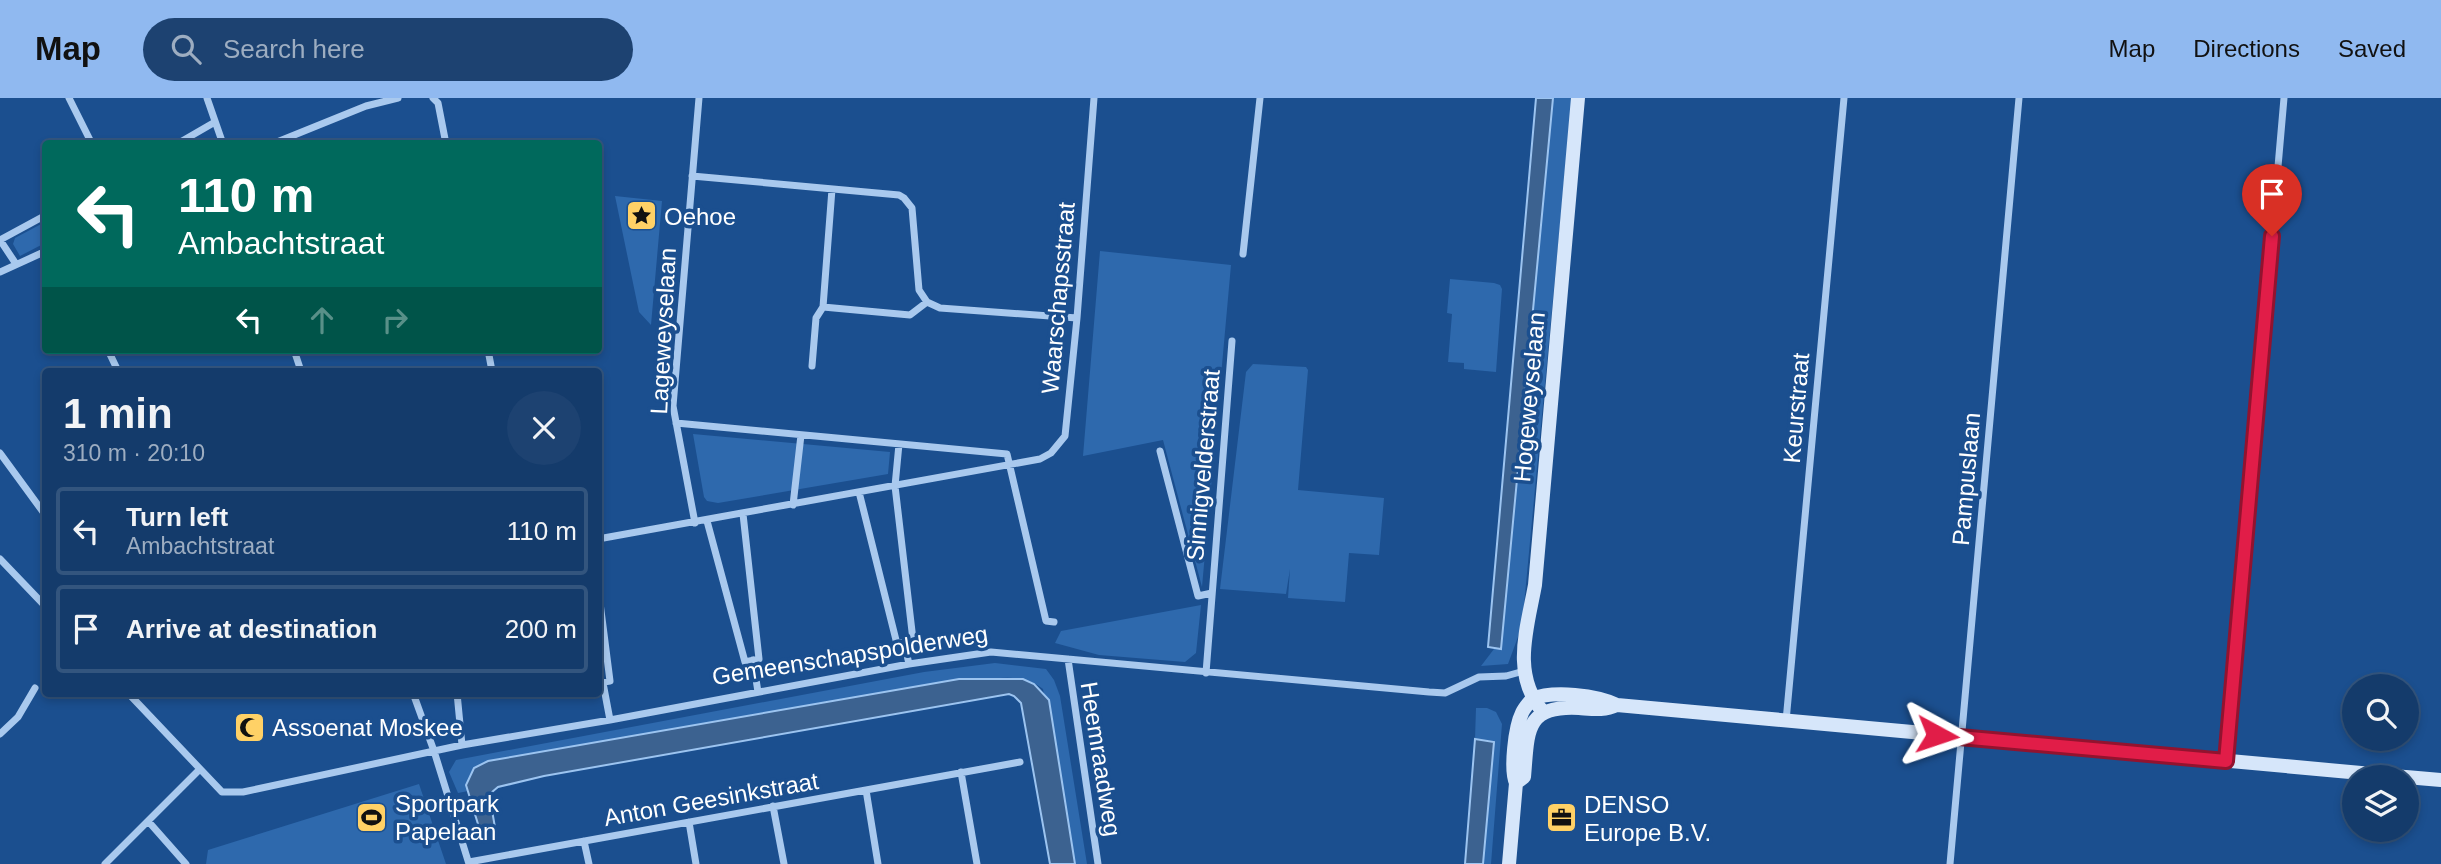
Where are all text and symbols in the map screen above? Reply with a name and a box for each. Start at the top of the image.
search box [143,18,633,81]
text: Map [35,30,101,67]
icon: search [167,30,205,68]
text: Search here [223,34,365,64]
text: Map [2109,35,2155,62]
text: Directions [2193,35,2300,62]
text: Saved [2338,35,2406,62]
pin [2242,164,2302,236]
icon: left [63,168,154,259]
text: 110 m [178,168,314,222]
icon: arrive [2253,175,2291,213]
place icon: Oehoe [624,199,658,233]
street label: Waarschapsstraat [1036,201,1080,395]
place label: Oehoe [664,203,736,230]
text: Ambachtstraat [178,225,384,261]
street label: Lageweyselaan [645,247,681,415]
icon: left [230,301,268,339]
icon: ahead [303,301,341,339]
icon: right [376,301,414,339]
street label: Hogeweyselaan [1508,311,1550,483]
street label: Keurstraat [1778,351,1814,464]
street label: Sinnigvelderstraat [1181,368,1225,562]
text: 1 min [63,390,173,437]
button: close [507,391,581,465]
street label: Pampuslaan [1947,411,1985,547]
text: 310 m · 20:10 [63,440,205,466]
text: Turn left [126,502,228,532]
icon: left [67,512,105,550]
text: 110 m [507,516,577,546]
text: Ambachtstraat [126,533,274,559]
icon: arrive [67,610,105,648]
text: Arrive at destination [126,614,377,644]
text: 200 m [505,614,577,644]
street label: Gemeenschapspolderweg [710,620,990,690]
map controls [2342,674,2419,842]
button: search [2342,674,2419,751]
street label: Heemraadweg [1075,680,1127,838]
position arrow [1900,698,1974,772]
mosque icon: Assoenat Moskee [232,710,266,744]
place label: Assoenat Moskee [272,714,463,741]
button: layers [2342,765,2419,842]
street label: Anton Geesinkstraat [602,767,821,831]
place label: Sportpark Papelaan [395,790,500,845]
place label: DENSO Europe B.V. [1584,791,1711,846]
sports icon: Sportpark Papelaan [355,800,389,834]
office icon: DENSO Europe B.V. [1544,801,1578,835]

